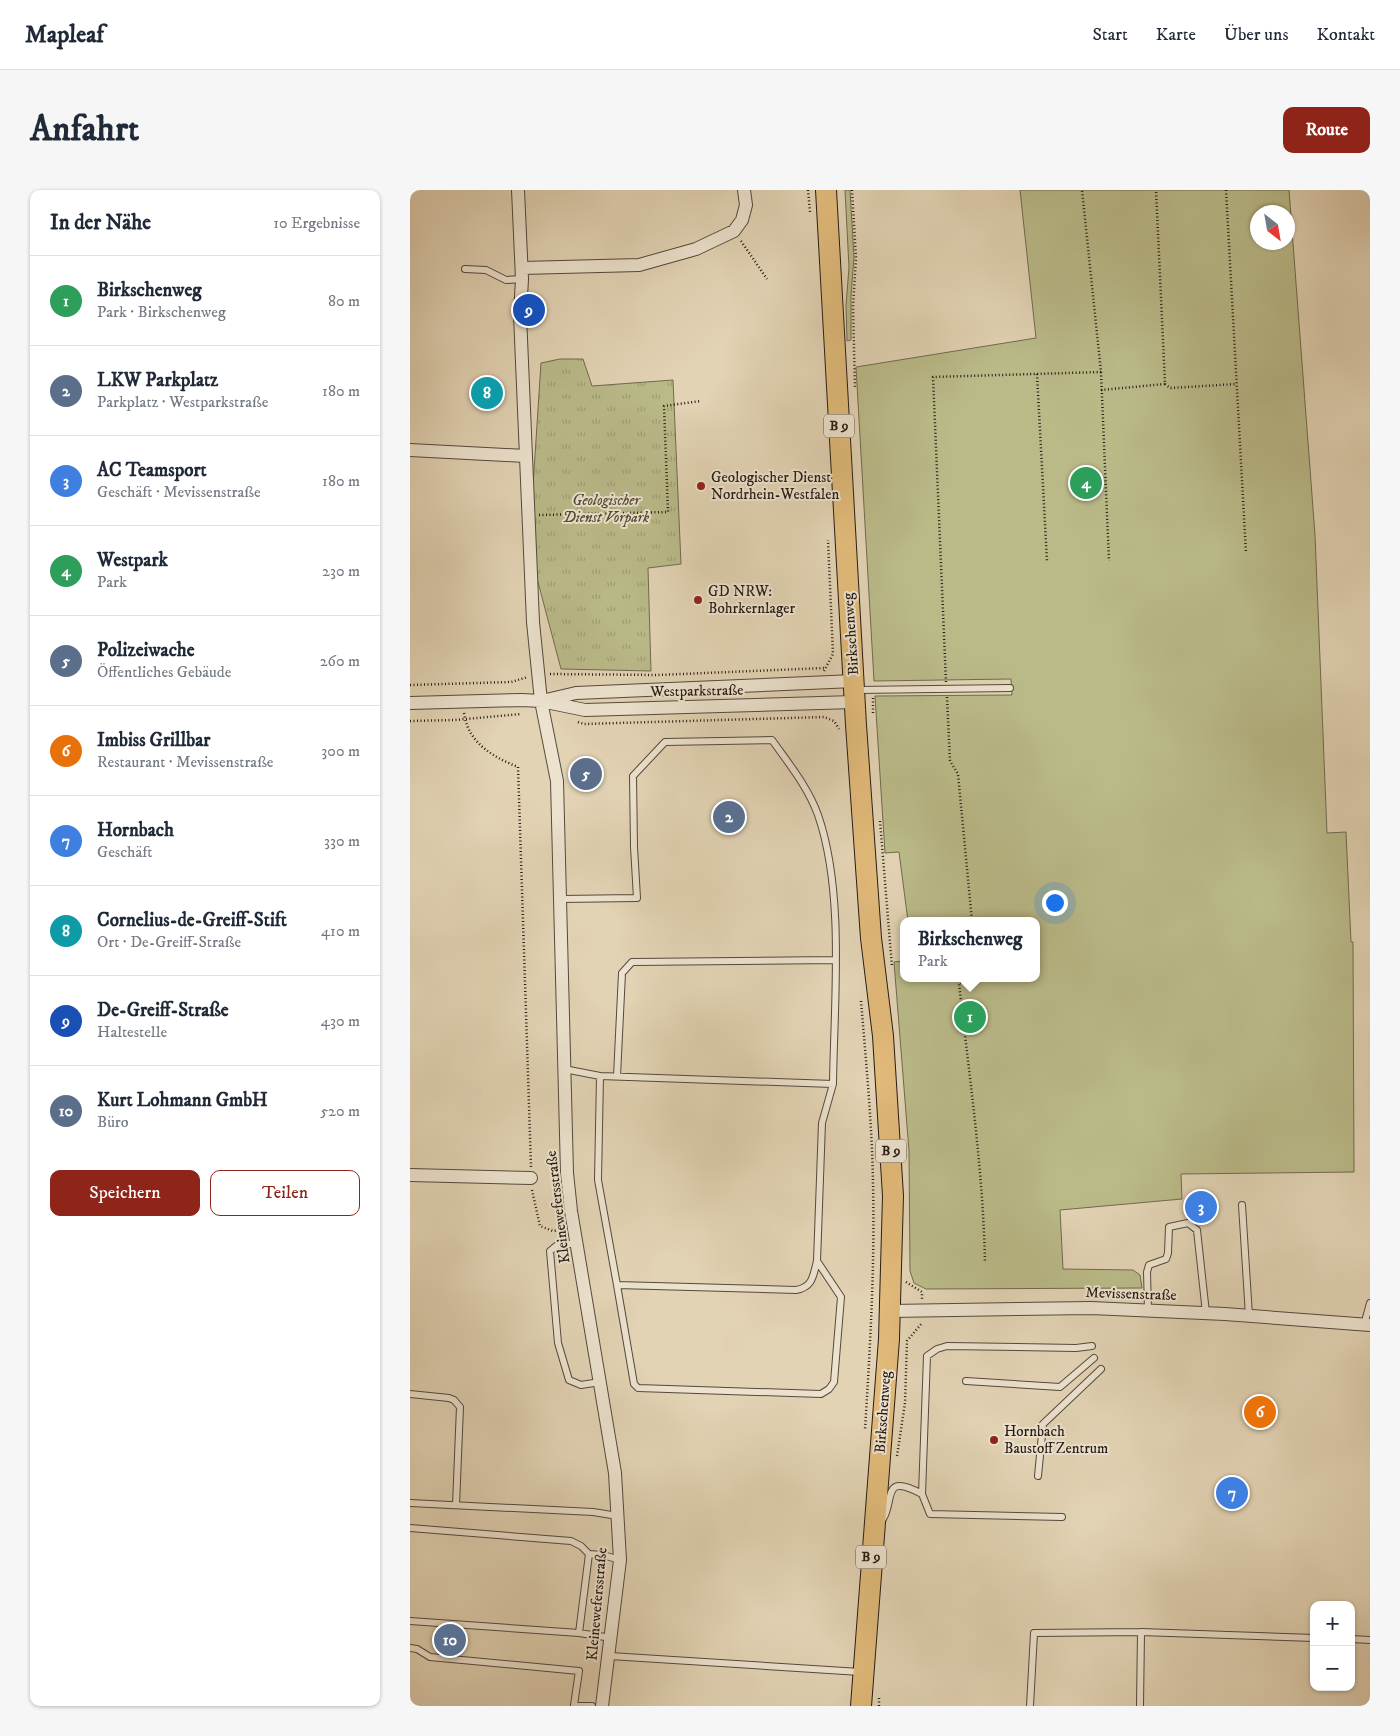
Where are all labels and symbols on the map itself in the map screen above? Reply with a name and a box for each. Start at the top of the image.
north arrow [1250,205,1295,250]
pin: 9 [513,291,545,329]
pin: 8 [471,374,503,412]
road number: B 9 [824,415,854,438]
pin: 4 [1070,464,1102,502]
place label: Geologischer Dienst Nordrhein-Westfalen [711,468,839,504]
marker: Geologischer Dienst Nordrhein-Westfalen [695,480,707,492]
park label: Geologischer Dienst Vorpark [563,491,650,527]
place label: GD NRW: Bohrkernlager [708,582,795,618]
street label: Birkschenweg [839,591,863,676]
marker: GD NRW: Bohrkernlager [692,594,704,606]
street label: Westparkstraße [649,681,744,701]
pin: 5 [570,755,602,793]
pin: 2 [713,798,745,836]
your location [1042,890,1068,916]
pin: 1 [954,998,986,1036]
road number: B 9 [876,1139,906,1162]
street label: Kleinewefersstraße [542,1150,574,1264]
pin: 3 [1185,1188,1217,1226]
street label: Mevissenstraße [1085,1283,1177,1305]
street label: Birkschenweg [871,1369,895,1454]
pin: 6 [1244,1393,1276,1431]
place label: Hornbach Baustoff Zentrum [1004,1422,1108,1458]
marker: Hornbach Baustoff Zentrum [988,1434,1000,1446]
pin: 7 [1216,1474,1248,1512]
road number: B 9 [856,1545,886,1568]
street label: Kleinewefersstraße [583,1547,611,1661]
pin: 10 [434,1621,466,1659]

